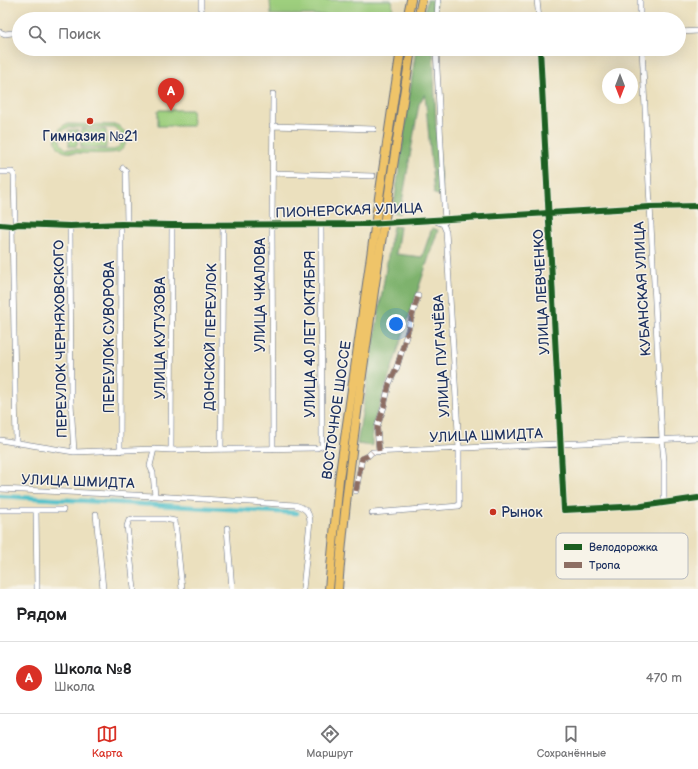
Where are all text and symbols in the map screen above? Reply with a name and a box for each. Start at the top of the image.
search box [12,12,686,56]
icon: search [26,23,48,45]
text: Поиск [58,25,101,44]
north arrow [602,68,638,104]
pin: A [158,78,184,111]
marker: Гимназия №21 [85,116,95,126]
place label: Гимназия №21 [42,128,138,145]
street label: ПИОНЕРСКАЯ УЛИЦА [275,199,423,222]
street label: КУБАНСКАЯ УЛИЦА [630,221,655,357]
street label: УЛИЦА ЛЕВЧЕНКО [530,229,553,355]
street label: УЛИЦА ЧКАЛОВА [252,237,269,352]
street label: ПЕРЕУЛОК ЧЕРНЯХОВСКОГО [50,240,71,438]
street label: УЛИЦА 40 ЛЕТ ОКТЯБРЯ [302,250,319,418]
street label: ПЕРЕУЛОК СУВОРОВА [101,260,118,413]
street label: ДОНСКОЙ ПЕРЕУЛОК [201,262,220,411]
street label: УЛИЦА КУТУЗОВА [152,276,169,399]
street label: УЛИЦА ПУГАЧЁВА [429,293,453,418]
your location [386,314,406,334]
street label: ВОСТОЧНОЕ ШОССЕ [318,340,355,481]
street label: УЛИЦА ШМИДТА [429,425,544,446]
street label: УЛИЦА ШМИДТА [21,471,136,492]
place label: Рынок [501,504,543,521]
marker: Рынок [488,507,498,517]
legend [556,533,688,579]
text: Велодорожка [589,541,658,554]
text: Тропа [589,559,621,572]
text: Рядом [16,605,67,625]
text: Школа №8 [54,660,132,679]
text: A [25,670,33,686]
text: 470 m [646,670,682,686]
text: Школа [54,679,95,695]
tab: Карта [92,723,123,760]
tab: Маршрут [306,723,353,760]
tab: Сохранённые [537,723,606,760]

